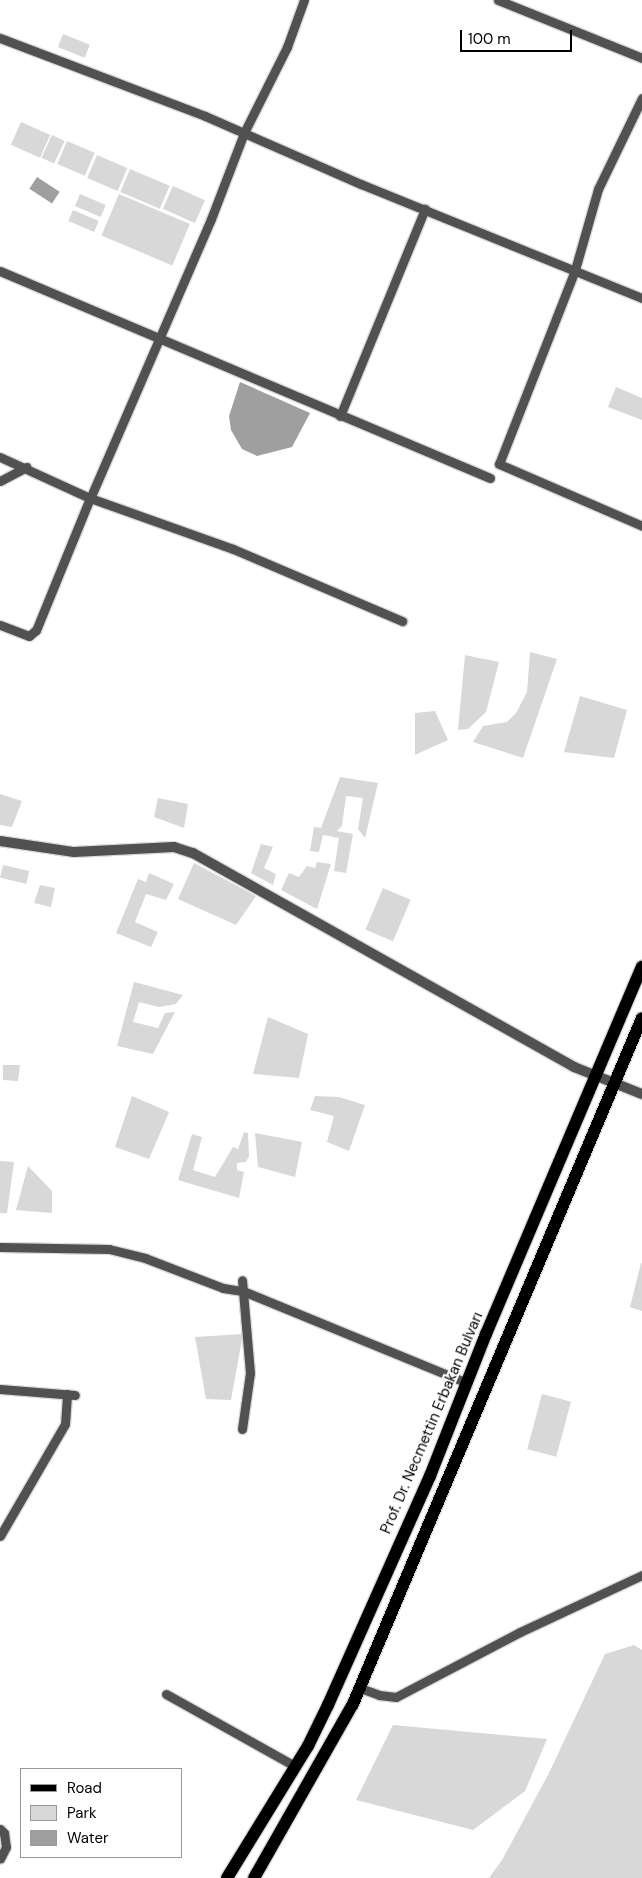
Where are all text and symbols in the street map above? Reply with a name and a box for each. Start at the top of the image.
scale bar [462,20,574,52]
text: 100 m [468,29,511,49]
street label: Prof. Dr. Necmettin Erbakan Bulvarı [377,1309,487,1537]
legend [20,1768,182,1858]
text: Road [67,1778,102,1798]
text: Park [67,1803,97,1823]
text: Water [67,1828,108,1848]

